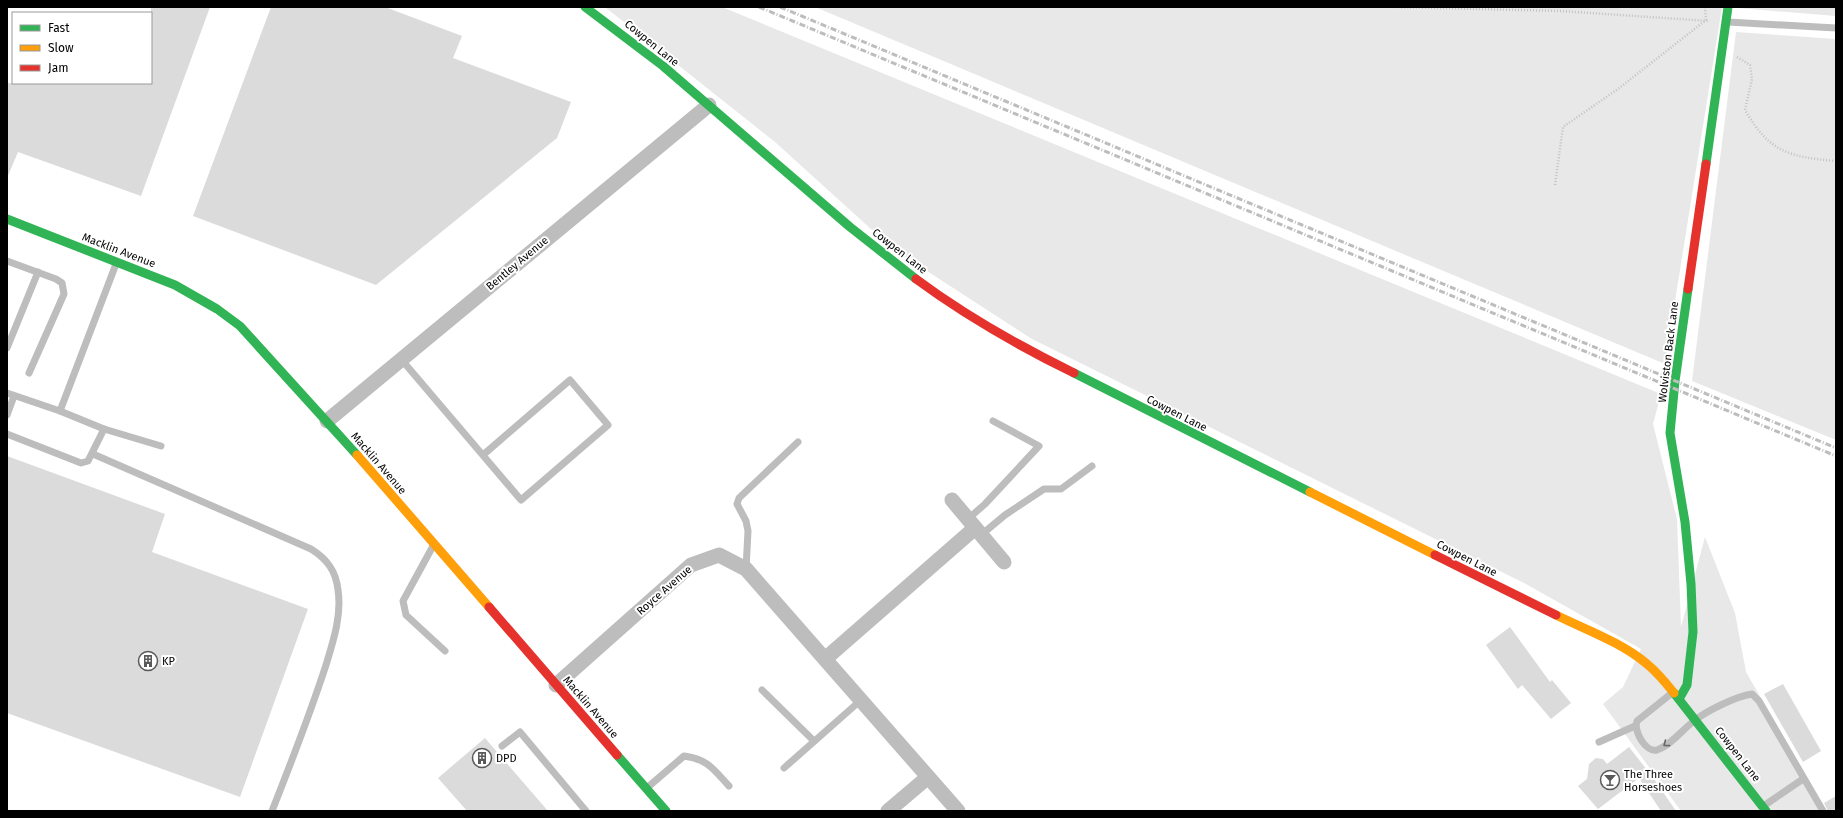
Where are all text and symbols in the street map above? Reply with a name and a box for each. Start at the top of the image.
legend [12,12,152,84]
street label: Cowpen Lane [622,18,681,69]
text: Fast [48,21,70,35]
text: Slow [48,41,74,55]
text: Jam [48,61,68,75]
street label: Cowpen Lane [870,226,930,277]
street label: Macklin Avenue [80,230,157,270]
street label: Bentley Avenue [484,234,551,293]
street label: Wolviston Back Lane [1656,301,1681,403]
street label: Cowpen Lane [1144,393,1209,434]
street label: Macklin Avenue [348,430,409,497]
street label: Cowpen Lane [1434,538,1499,579]
street label: Royce Avenue [634,563,695,618]
building icon: KP [137,650,159,672]
place label: KP [162,655,175,668]
street label: Macklin Avenue [560,674,621,741]
street label: Cowpen Lane [1712,724,1763,784]
one-way arrow [1663,739,1670,746]
building icon: DPD [471,747,493,769]
place label: DPD [496,752,517,765]
place label: The Three Horseshoes [1624,768,1682,794]
bar icon: The Three Horseshoes [1599,769,1621,791]

